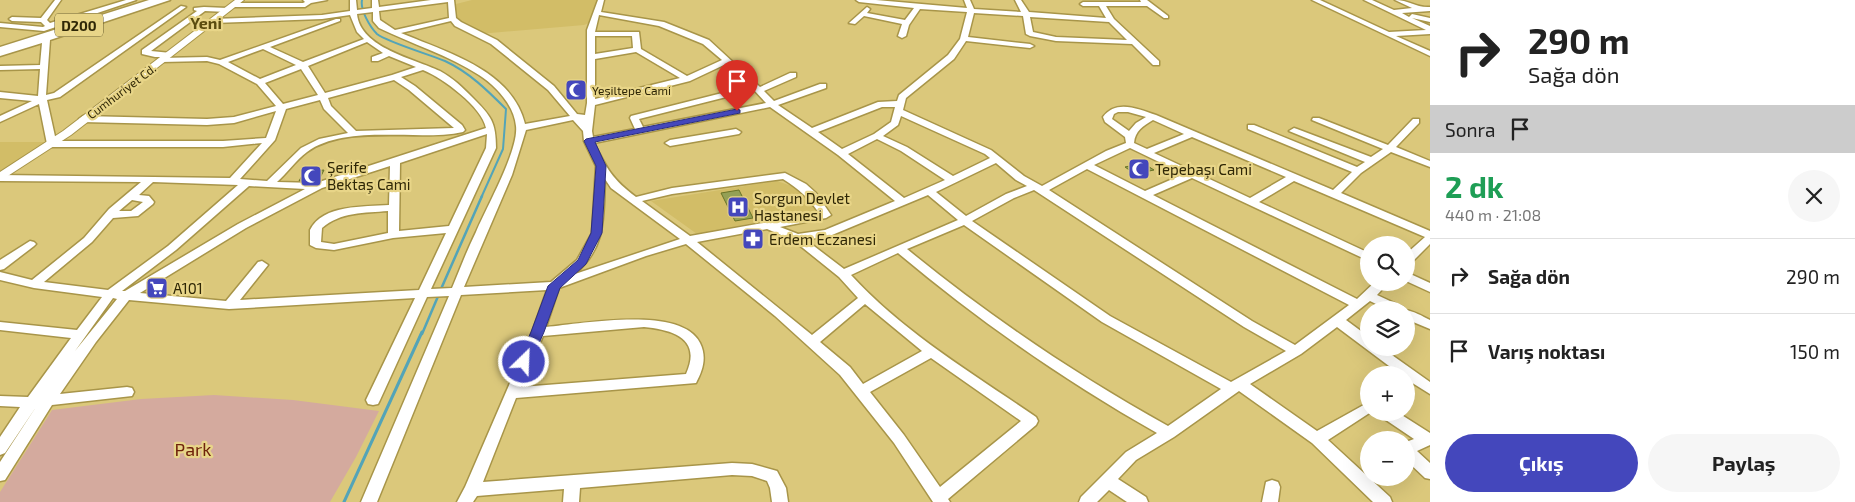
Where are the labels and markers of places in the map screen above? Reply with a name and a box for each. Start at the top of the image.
pin [716,60,758,111]
mosque icon: Yeşiltepe Cami [564,78,588,102]
place label: Yeşiltepe Cami [592,83,671,98]
mosque icon: Tepebaşı Cami [1127,157,1151,181]
place label: Şerife Bektaş Cami [327,158,411,194]
place label: Tepebaşı Cami [1155,160,1252,179]
mosque icon: Şerife Bektaş Cami [299,164,323,188]
place label: Sorgun Devlet Hastanesi [754,189,850,224]
hospital icon: Sorgun Devlet Hastanesi [726,195,750,219]
pharmacy icon: Erdem Eczanesi [741,227,765,251]
place label: Erdem Eczanesi [769,230,876,248]
supermarket icon: A101 [145,276,169,300]
place label: A101 [173,279,203,297]

